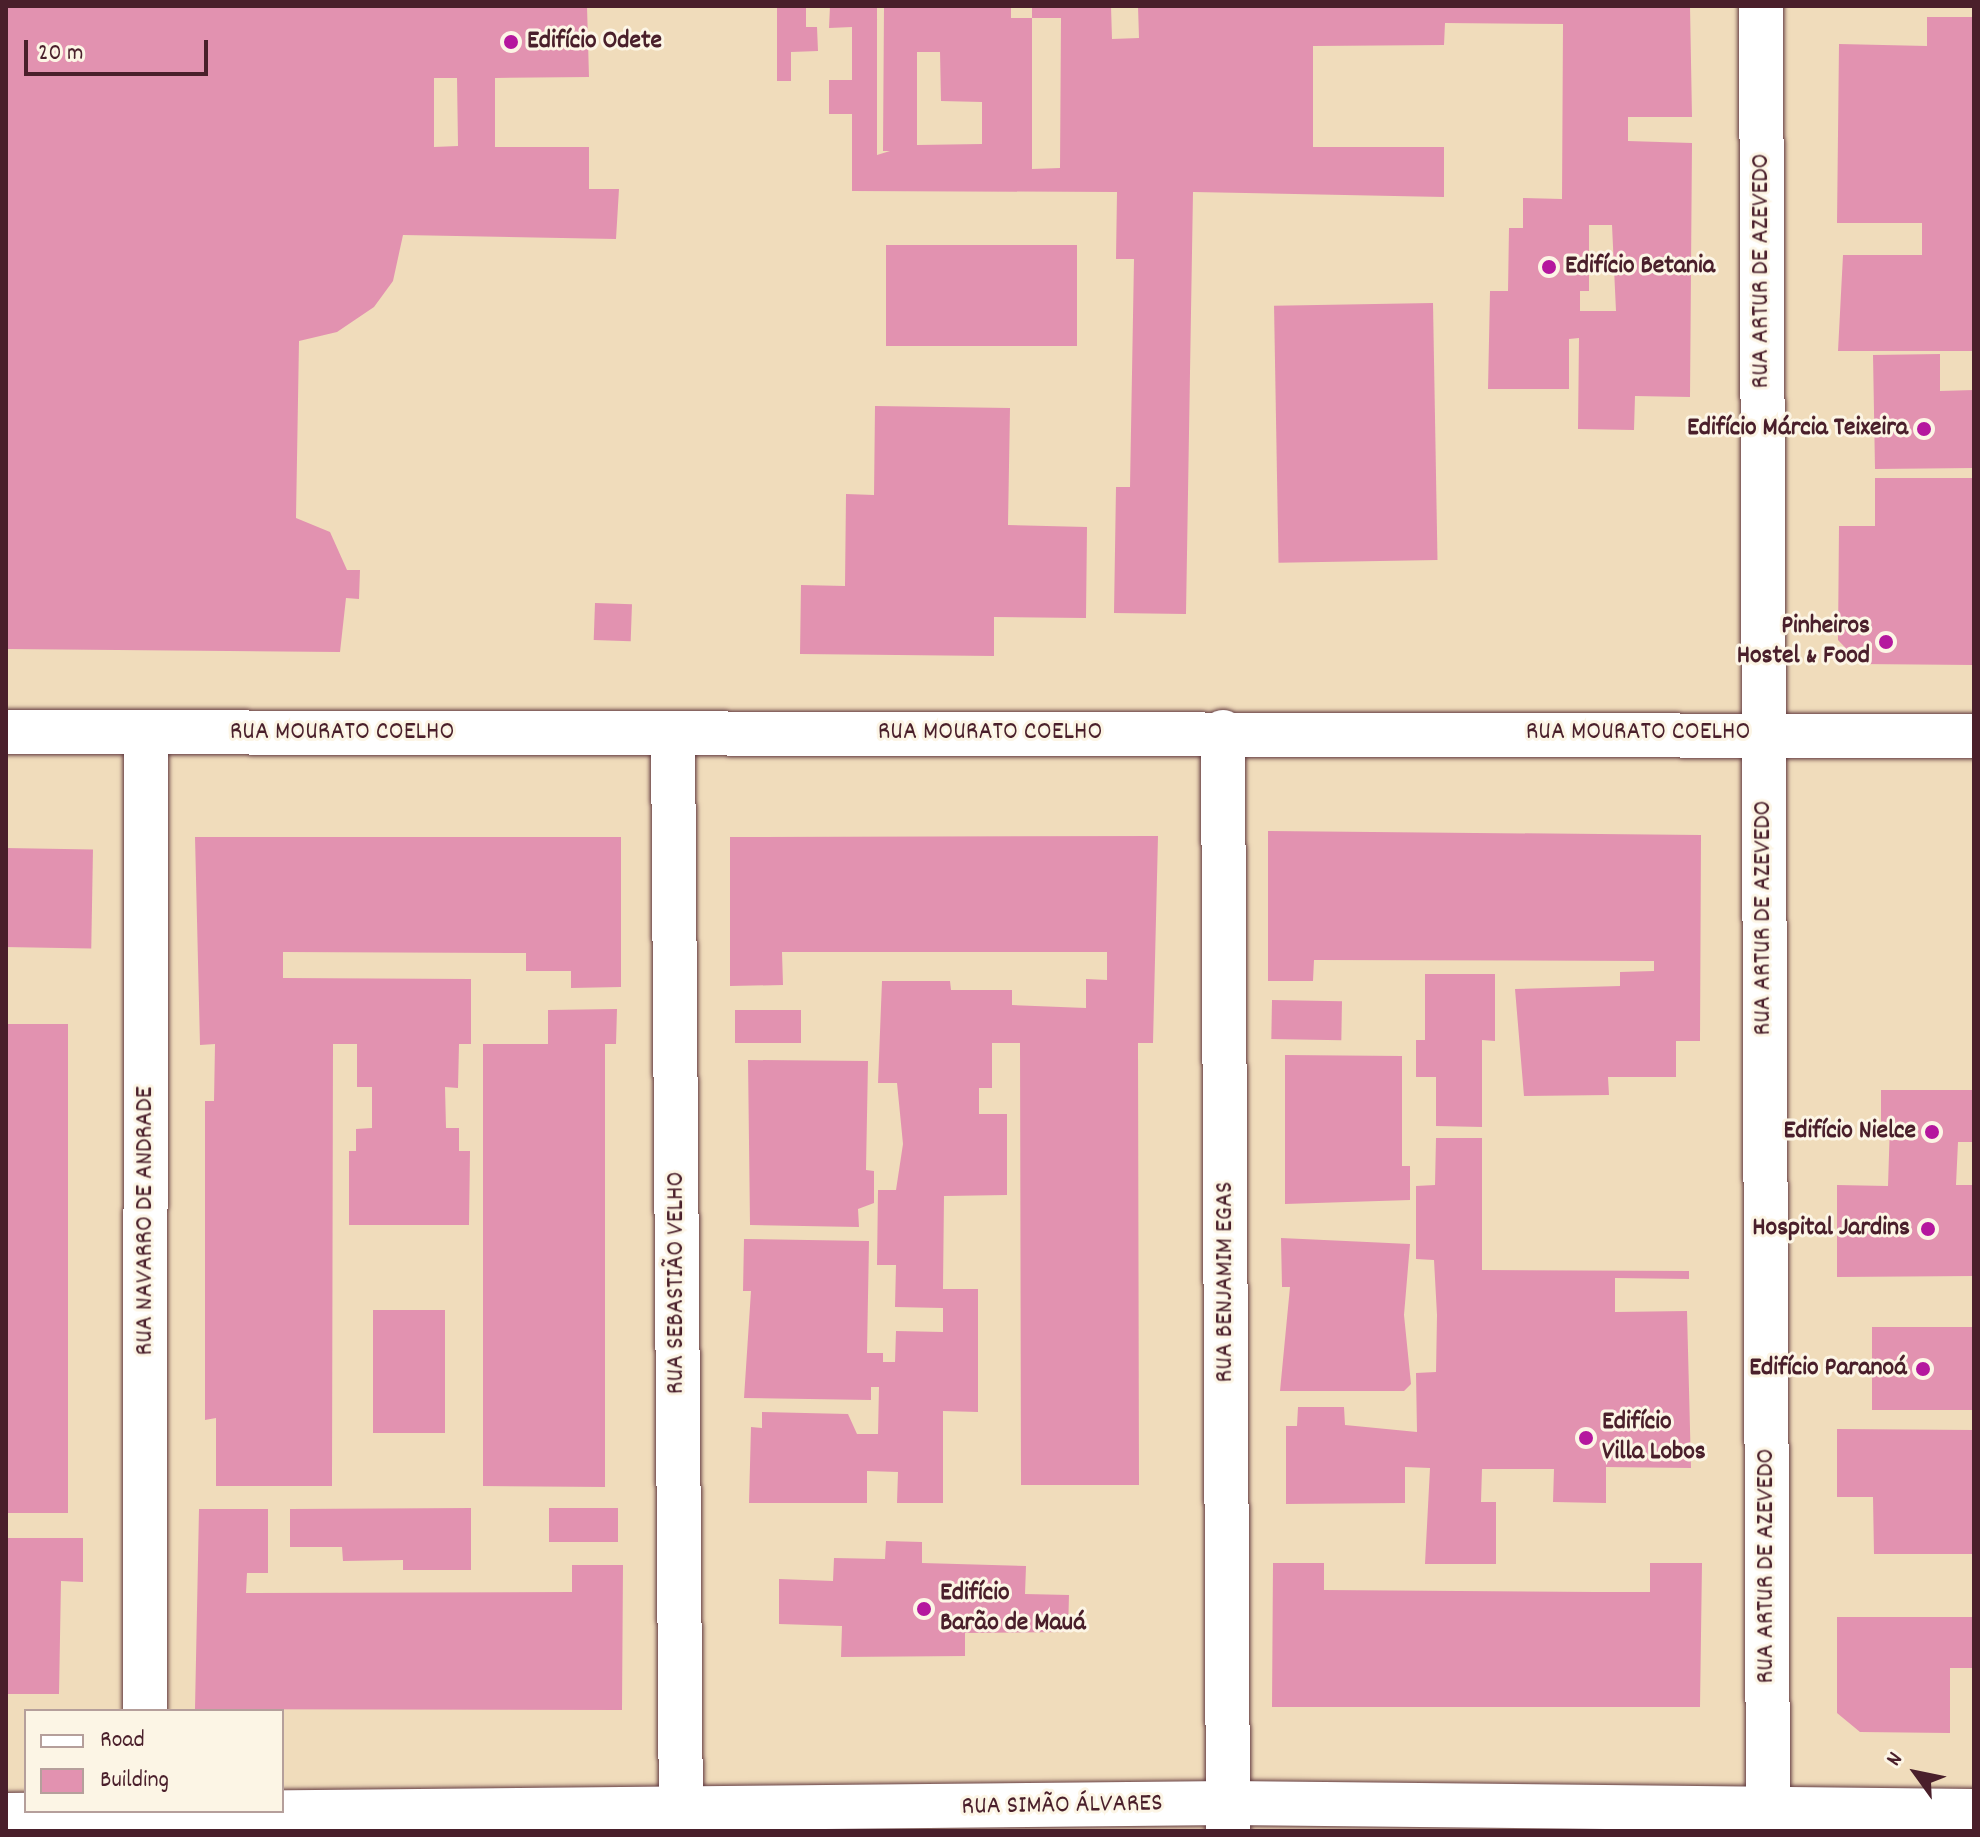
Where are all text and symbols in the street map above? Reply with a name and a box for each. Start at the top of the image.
scale bar [28,24,212,74]
place label: Edifício Odete [527,26,662,58]
marker: Edifício Odete [502,33,520,51]
text: 20 m [38,37,84,71]
street label: RUA ARTUR DE AZEVEDO [1746,153,1778,389]
place label: Edifício Betania [1565,251,1715,283]
marker: Edifício Betania [1540,258,1558,276]
place label: Edifício Márcia Teixeira [1687,413,1908,445]
marker: Edifício Márcia Teixeira [1915,420,1933,438]
place label: Pinheiros Hostel & Food [1737,611,1870,672]
marker: Pinheiros Hostel & Food [1877,633,1895,651]
street label: RUA MOURATO COELHO [230,717,454,749]
street label: RUA MOURATO COELHO [878,717,1102,749]
street label: RUA MOURATO COELHO [1526,717,1750,749]
street label: RUA ARTUR DE AZEVEDO [1748,800,1780,1036]
street label: RUA NAVARRO DE ANDRADE [130,1087,162,1355]
place label: Edifício Nielce [1783,1116,1916,1148]
marker: Edifício Nielce [1923,1123,1941,1141]
street label: RUA SEBASTIÃO VELHO [661,1172,693,1394]
street label: RUA BENJAMIM EGAS [1210,1181,1242,1383]
place label: Hospital Jardins [1752,1213,1910,1245]
marker: Hospital Jardins [1917,1218,1939,1240]
place label: Edifício Paranoá [1749,1353,1907,1385]
marker: Edifício Paranoá [1914,1360,1932,1378]
place label: Edifício Villa Lobos [1602,1407,1706,1468]
marker: Edifício Villa Lobos [1577,1429,1595,1447]
street label: RUA ARTUR DE AZEVEDO [1751,1448,1783,1684]
place label: Edifício Barão de Mauá [940,1578,1086,1640]
marker: Edifício Barão de Mauá [915,1600,933,1618]
legend [24,1709,284,1813]
text: Road [100,1724,145,1758]
north arrow [1876,1733,1956,1813]
text: N [1879,1747,1911,1773]
text: Building [100,1764,169,1798]
street label: RUA SIMÃO ÁLVARES [961,1789,1163,1823]

